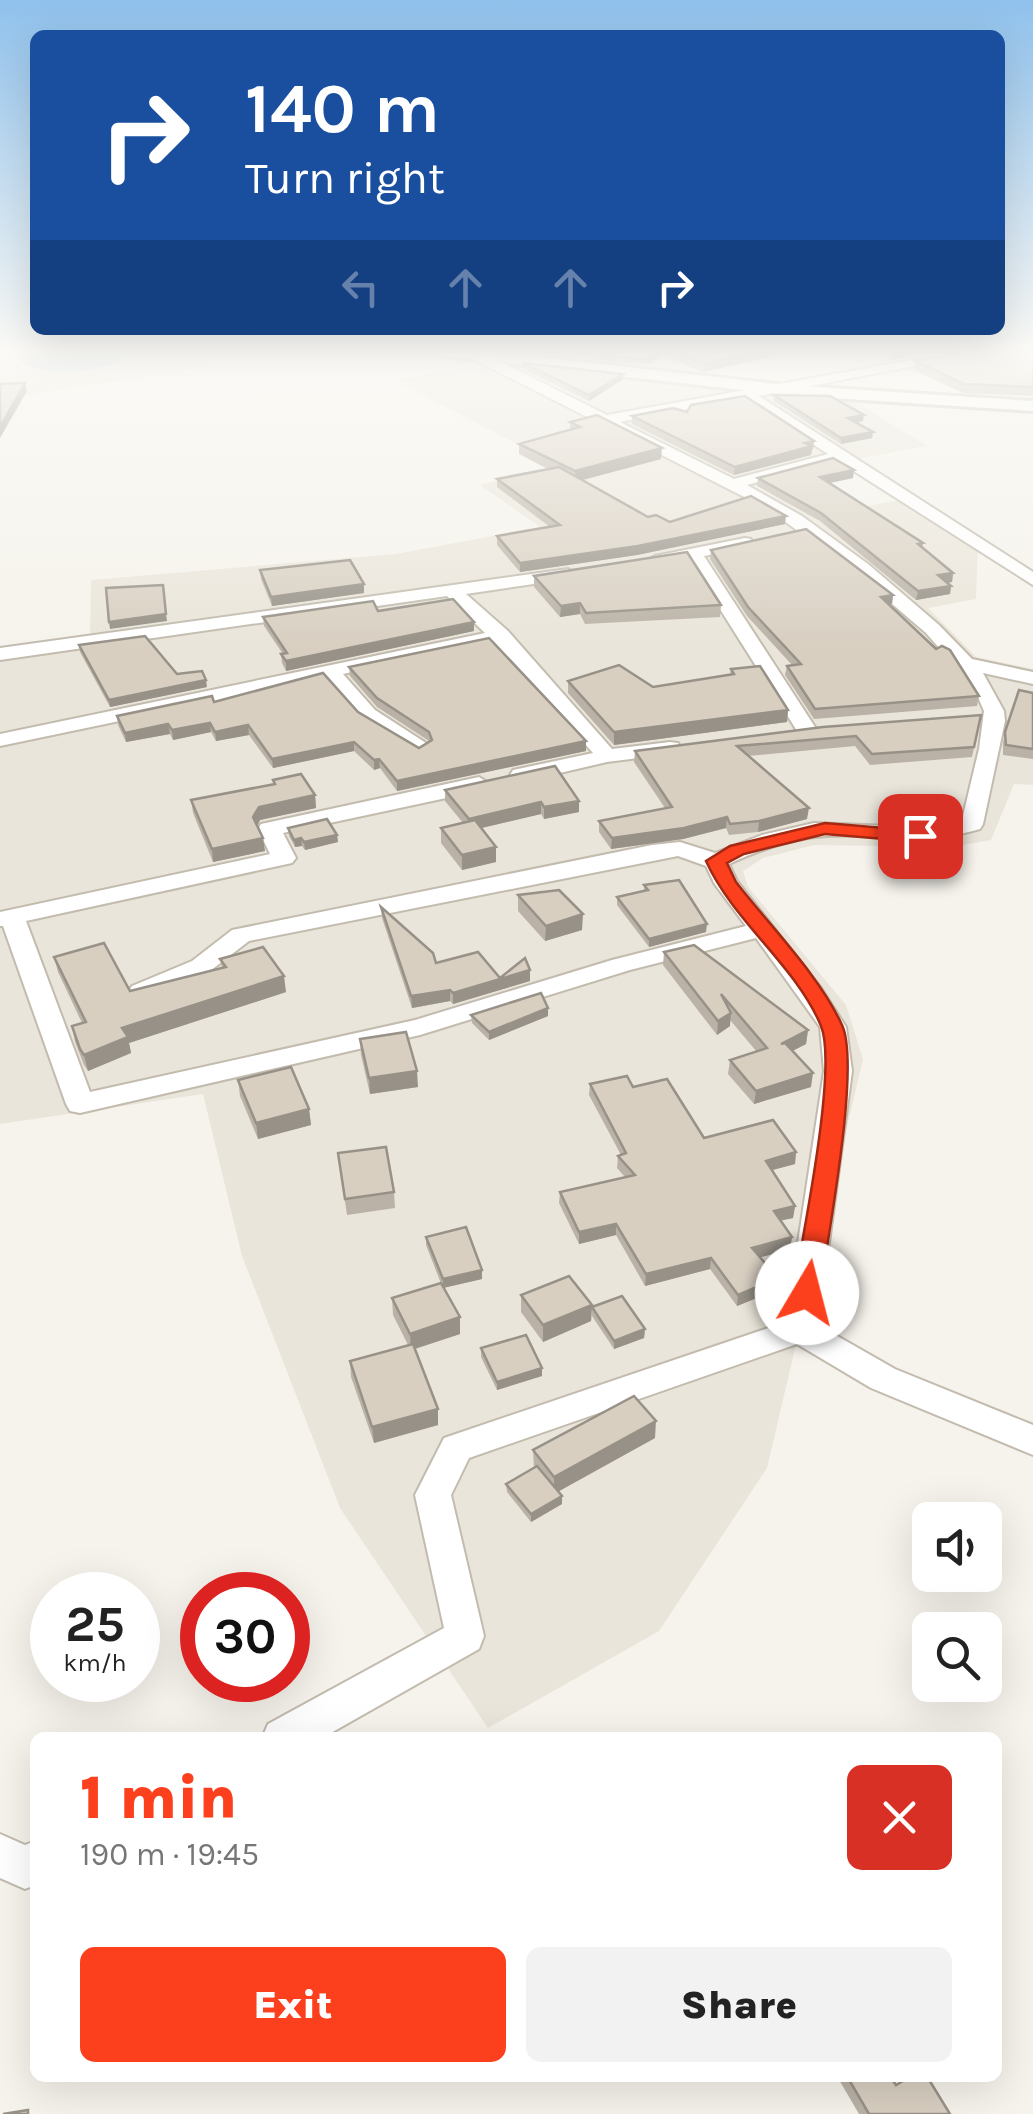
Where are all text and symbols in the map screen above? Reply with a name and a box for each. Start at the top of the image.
text: 140 m [245,68,440,150]
icon: right [80,70,210,200]
text: Turn right [245,152,445,204]
icon: left [333,260,388,315]
icon: ahead [438,260,493,315]
icon: ahead [543,260,598,315]
icon: right [648,260,703,315]
pin [878,794,963,879]
icon: arrive [893,809,948,864]
position arrow [755,1241,859,1345]
map controls [912,1502,1002,1702]
button: sound [912,1502,1002,1592]
speed limit sign: 30 [180,1572,310,1702]
text: 25 [65,1595,125,1654]
button: search [912,1612,1002,1702]
text: km/h [63,1648,127,1677]
text: 1 min [80,1763,237,1833]
button: close [847,1765,952,1870]
text: 190 m · 19:45 [80,1836,259,1873]
button: Exit [80,1947,506,2062]
button: Share [526,1947,952,2062]

